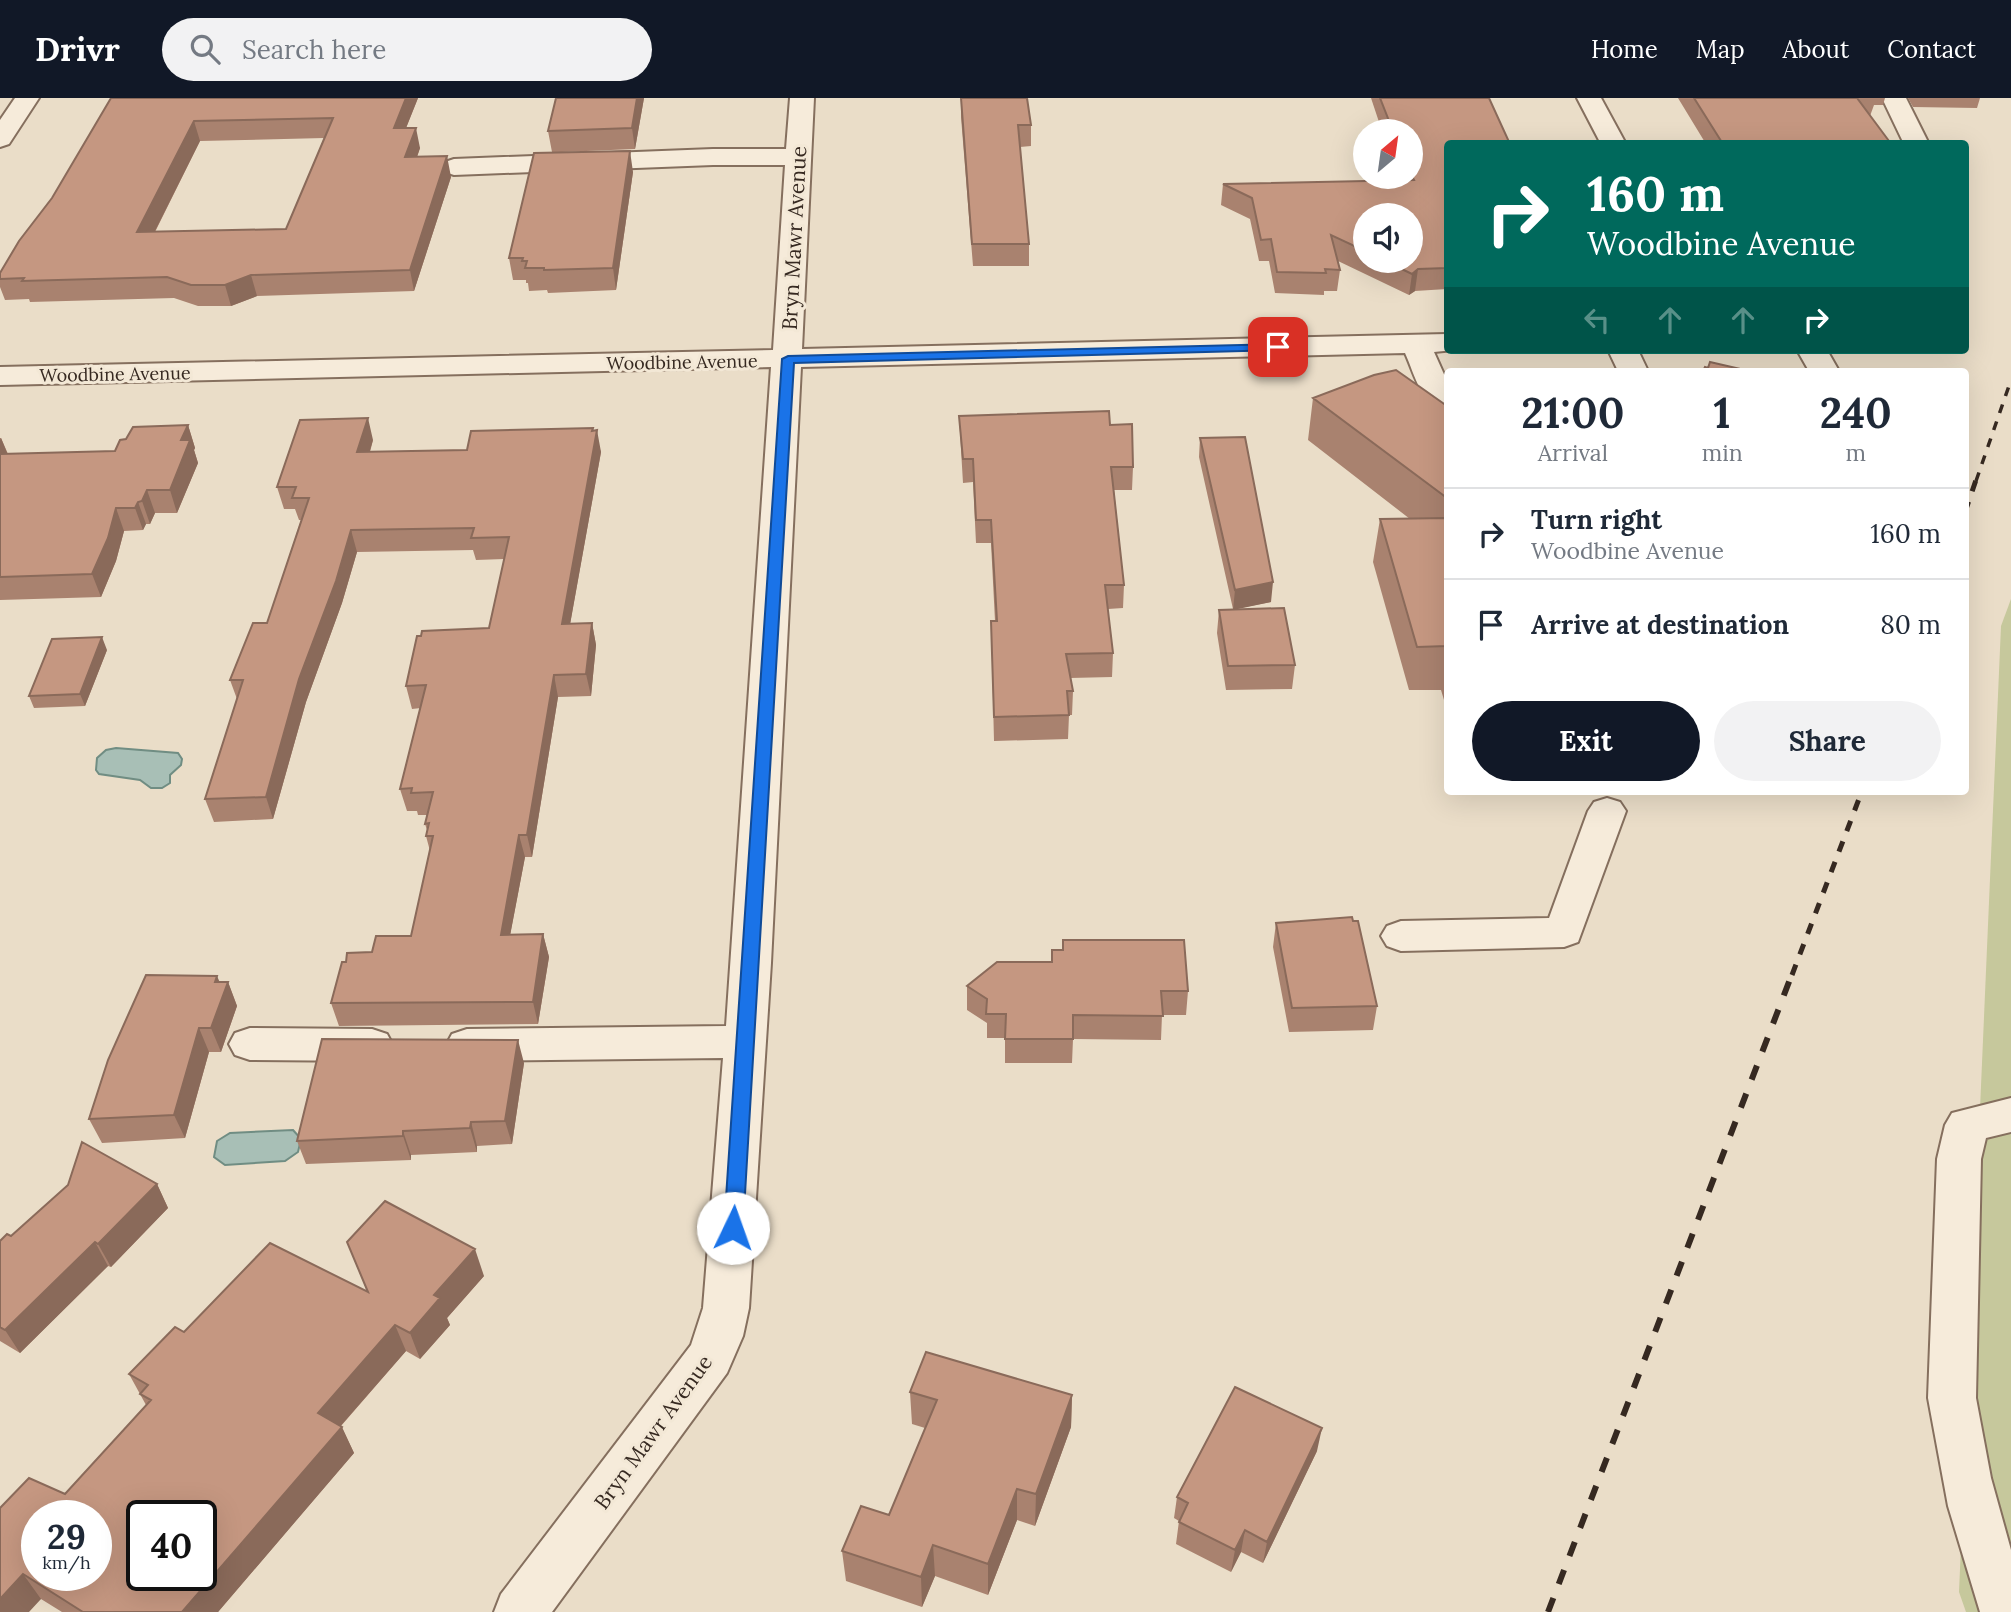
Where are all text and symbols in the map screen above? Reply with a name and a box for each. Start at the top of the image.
search box [162,18,652,81]
text: Drivr [35,28,120,70]
icon: search [186,30,224,68]
text: Search here [242,33,386,66]
text: Home [1591,34,1658,65]
text: Map [1696,34,1745,65]
text: About [1783,34,1849,65]
text: Contact [1887,34,1976,65]
north arrow [1353,119,1423,189]
map controls [1353,119,1423,273]
street label: Bryn Mawr Avenue [776,145,812,331]
text: 160 m [1587,162,1724,224]
icon: right [1472,168,1563,259]
button: sound [1353,203,1423,273]
text: Woodbine Avenue [1587,223,1856,264]
icon: left [1578,301,1616,339]
icon: ahead [1651,301,1689,339]
icon: ahead [1724,301,1762,339]
icon: right [1797,301,1835,339]
pin [1248,317,1308,377]
icon: arrive [1259,328,1297,366]
street label: Woodbine Avenue [606,349,758,375]
street label: Woodbine Avenue [39,361,191,387]
text: 21:00 [1521,386,1625,440]
text: 1 [1714,386,1731,440]
text: 240 [1820,386,1892,440]
text: Arrival [1538,438,1608,467]
text: min [1702,438,1743,467]
text: m [1846,438,1866,467]
text: Turn right [1531,503,1662,536]
icon: right [1472,515,1510,553]
text: 160 m [1870,517,1941,550]
text: Woodbine Avenue [1531,536,1724,565]
icon: arrive [1472,606,1510,644]
text: Arrive at destination [1531,608,1789,641]
text: 80 m [1880,608,1941,641]
button: Exit [1472,701,1700,781]
button: Share [1714,701,1941,781]
position arrow [696,1191,770,1265]
street label: Bryn Mawr Avenue [588,1350,718,1514]
speed limit sign: 40 [126,1500,217,1591]
text: 29 [47,1514,86,1559]
text: km/h [42,1551,91,1574]

